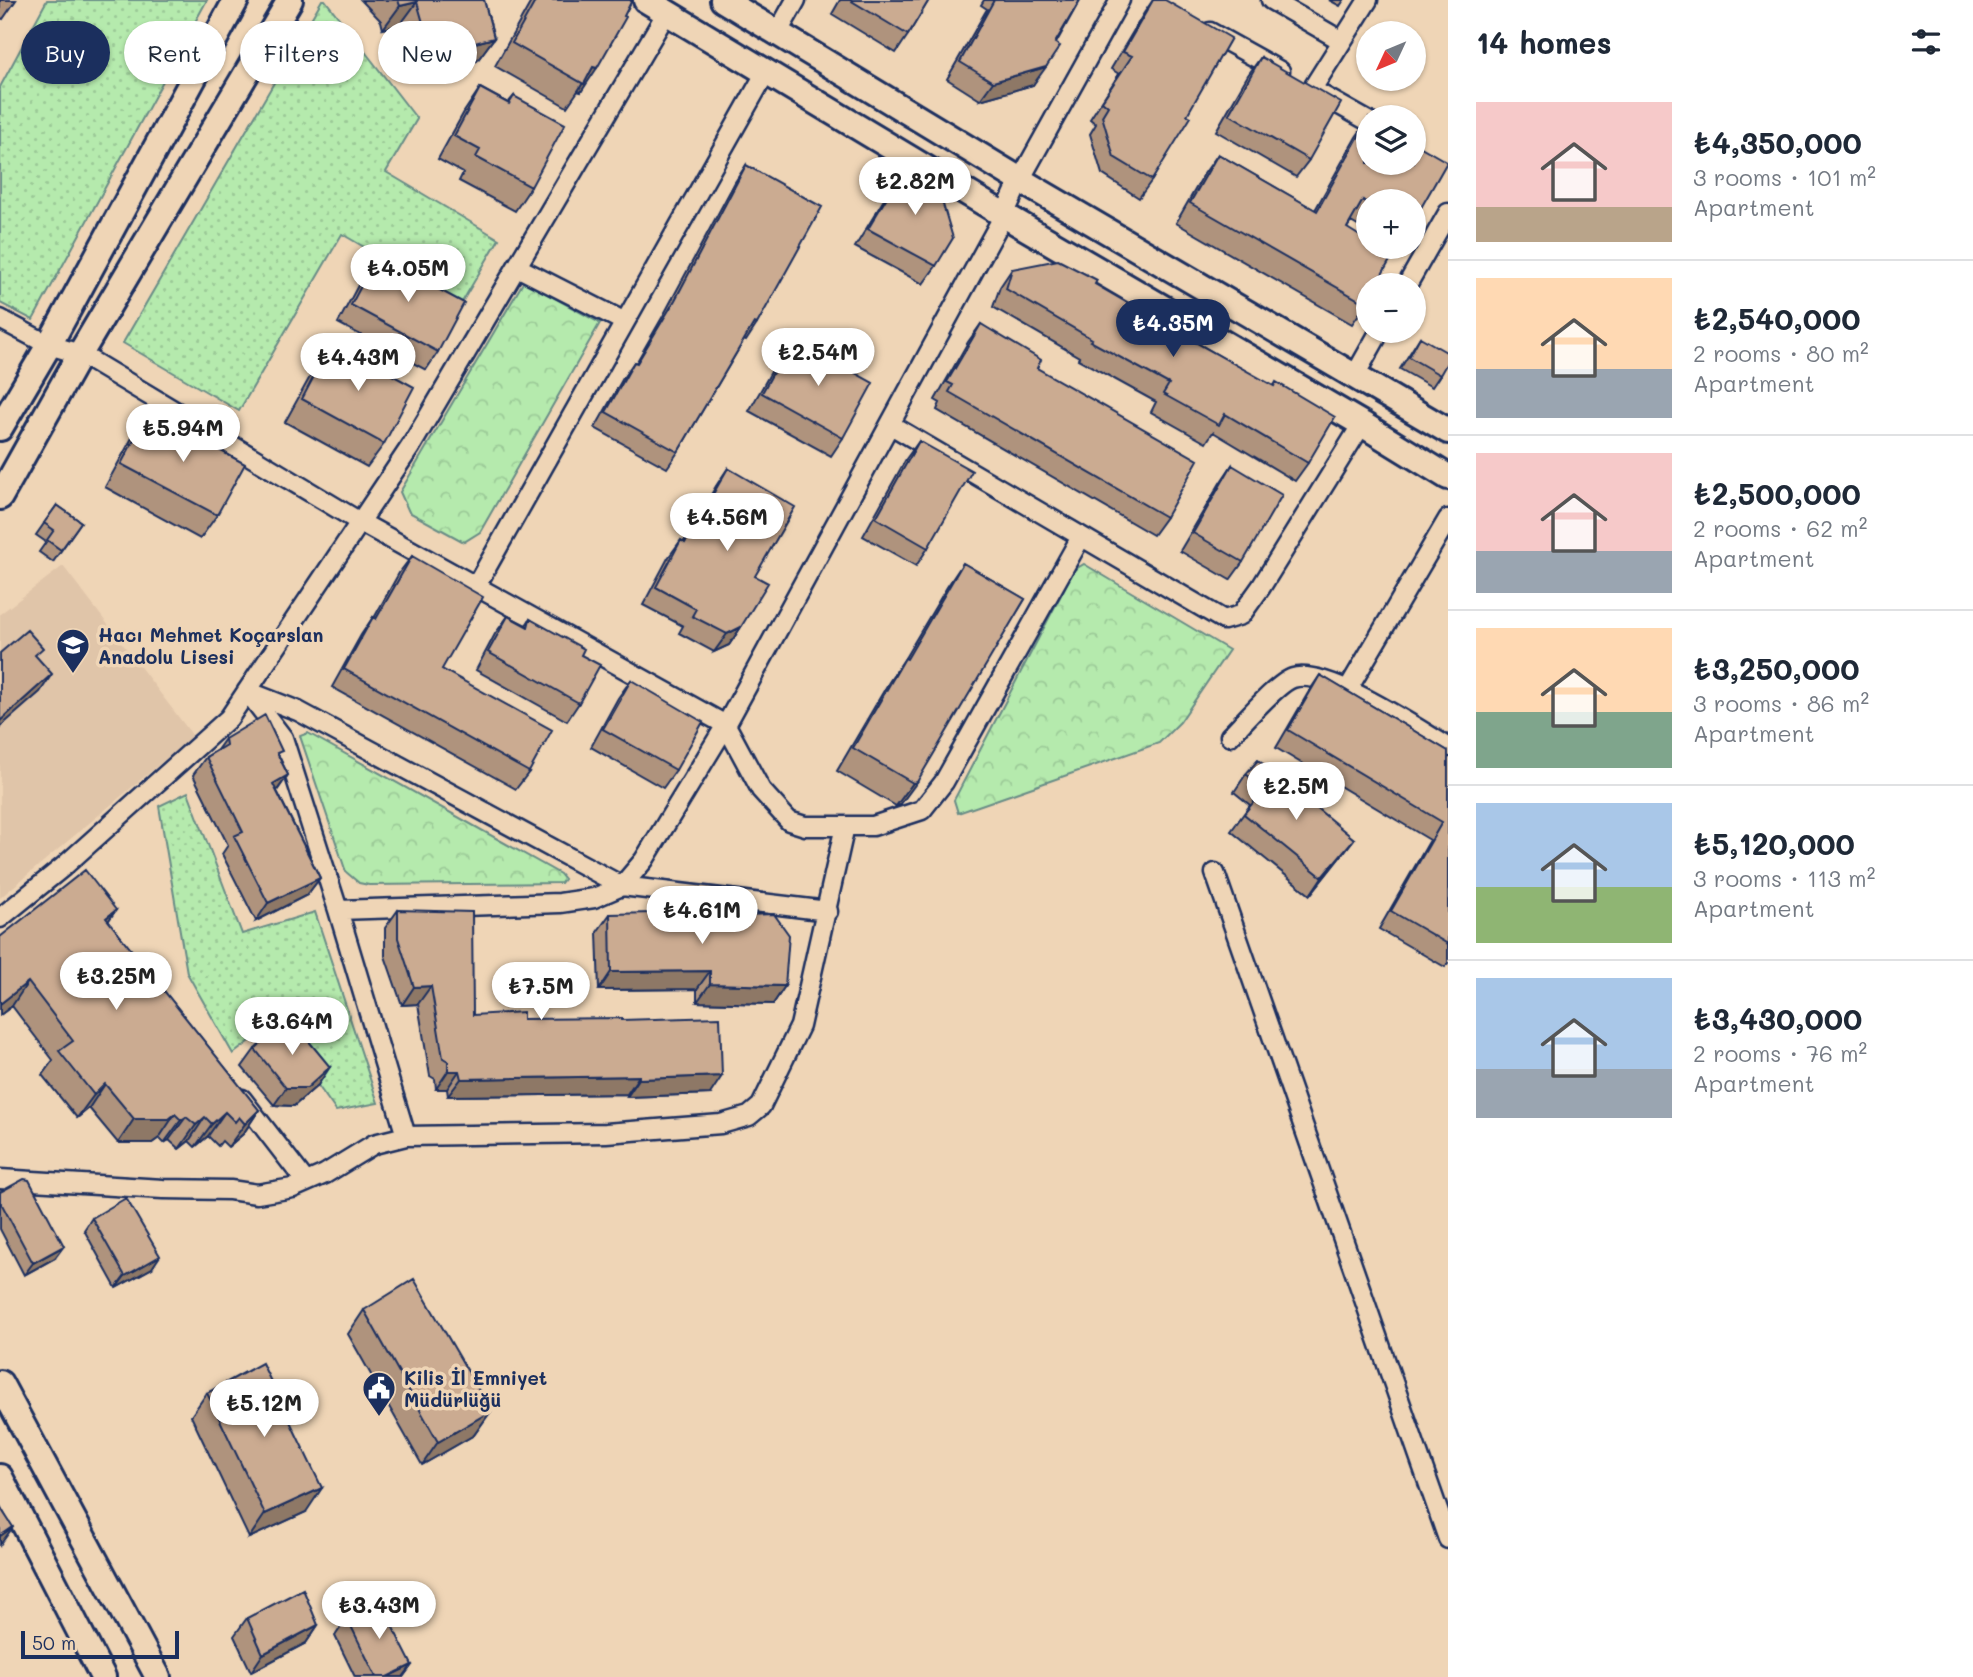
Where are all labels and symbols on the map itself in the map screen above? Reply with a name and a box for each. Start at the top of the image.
north arrow [1356,21,1426,91]
pin: ₺2.82M [858,158,972,217]
pin: ₺4.05M [351,244,465,304]
pin: ₺4.35M [1116,300,1230,359]
pin: ₺2.54M [761,328,875,388]
pin: ₺4.43M [301,334,415,393]
pin: ₺5.94M [126,405,240,464]
pin: ₺4.56M [670,494,784,553]
place label: Hacı Mehmet Koçarslan Anadolu Lisesi [98,622,323,669]
school or university icon: Hacı Mehmet Koçarslan Anadolu Lisesi [54,626,92,675]
pin: ₺2.5M [1247,762,1345,822]
pin: ₺4.61M [645,886,759,946]
pin: ₺3.25M [59,953,173,1012]
pin: ₺7.5M [492,962,590,1022]
pin: ₺3.64M [235,998,349,1057]
place label: Kilis İl Emniyet Müdürlüğü [404,1365,547,1412]
public building icon: Kilis İl Emniyet Müdürlüğü [360,1369,398,1418]
pin: ₺5.12M [207,1380,321,1439]
pin: ₺3.43M [322,1582,436,1641]
scale bar [21,1628,178,1660]

